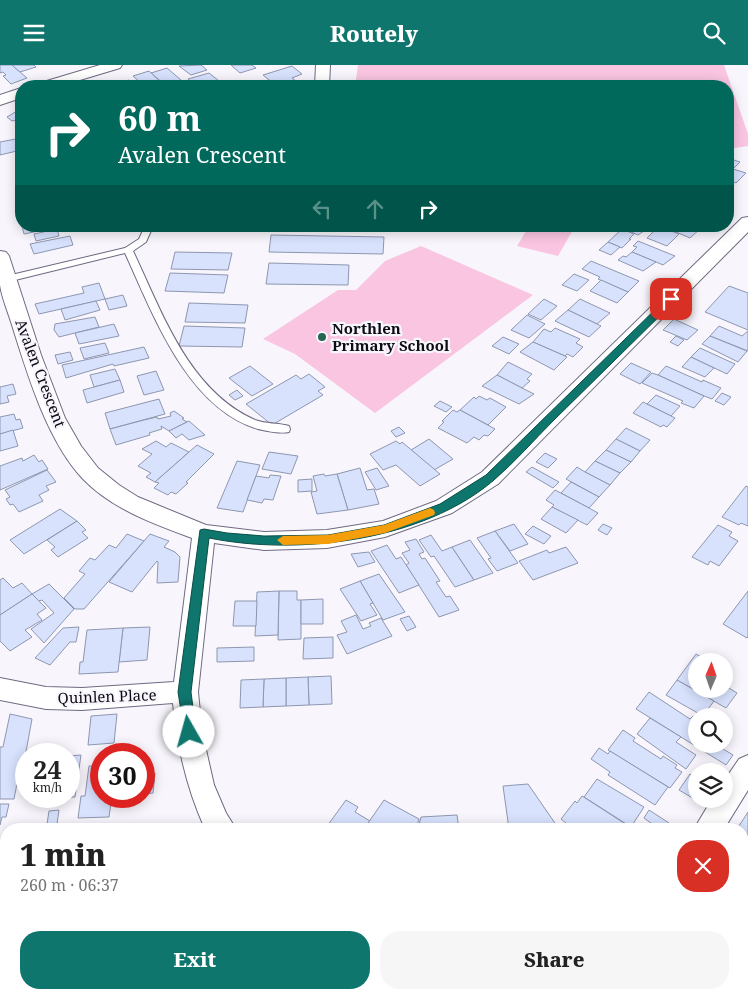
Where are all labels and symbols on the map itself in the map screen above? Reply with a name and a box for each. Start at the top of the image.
pin [650,278,692,320]
street label: Avalen Crescent [11,316,71,430]
place label: Northlen Primary School [332,318,450,355]
marker: Northlen Primary School [316,331,328,343]
north arrow [688,653,732,697]
street label: Quinlen Place [57,684,157,708]
position arrow [162,705,214,757]
speed limit sign: 30 [90,743,155,808]

